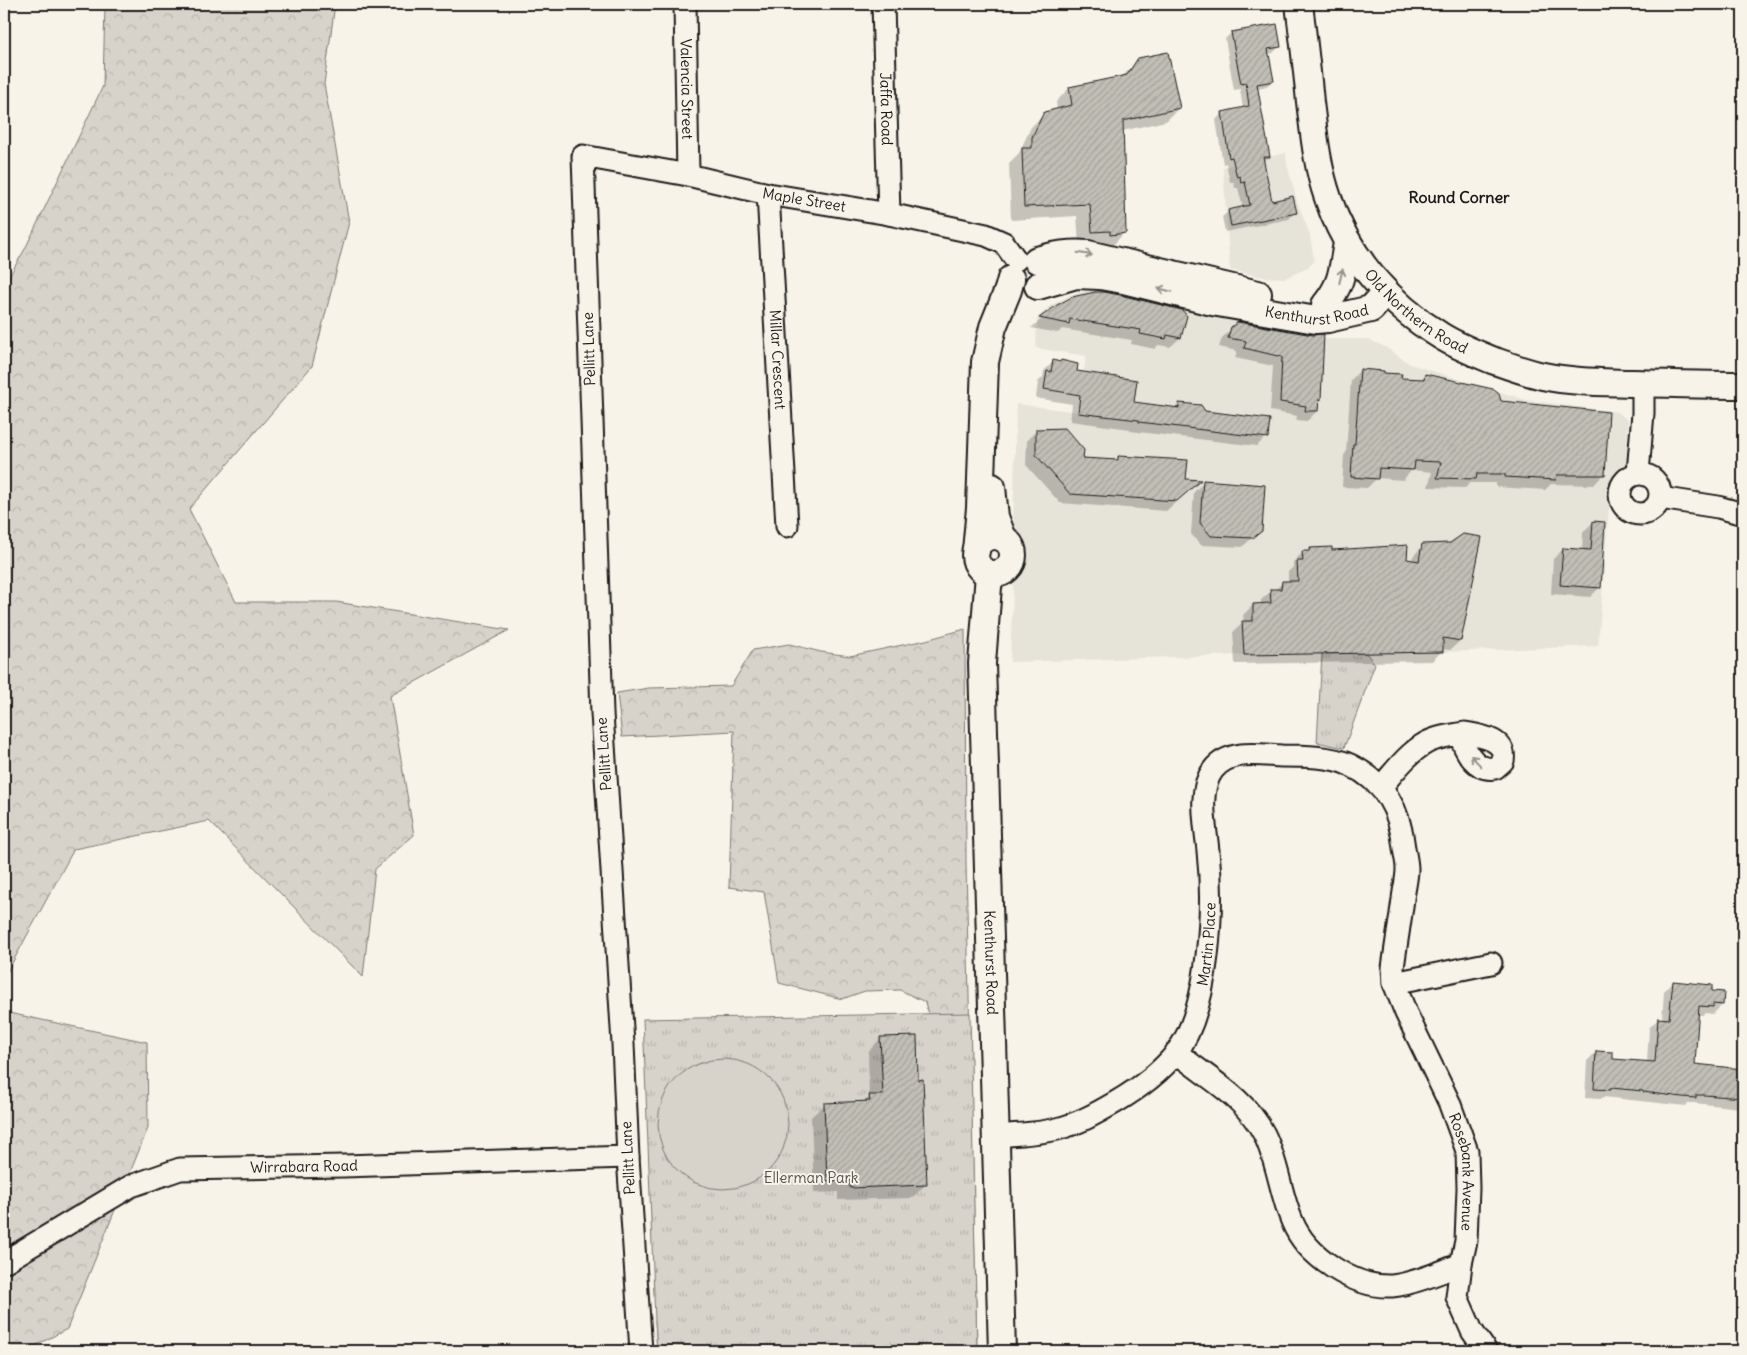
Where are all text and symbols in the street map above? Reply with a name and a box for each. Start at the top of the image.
street label: Valencia Street [677,38,697,140]
street label: Jaffa Road [876,72,897,146]
street label: Maple Street [761,183,847,216]
district label: Round Corner [1408,187,1510,207]
one-way arrow [1076,249,1092,259]
street label: Old Northern Road [1361,265,1471,358]
one-way arrow [1337,269,1346,285]
one-way arrow [1157,285,1173,294]
street label: Kenthurst Road [1264,300,1370,329]
street label: Millar Crescent [766,309,790,410]
street label: Pellitt Lane [578,312,599,386]
street label: Pellitt Lane [591,717,616,791]
one-way arrow [1470,755,1482,768]
street label: Martin Place [1192,902,1219,988]
street label: Kenthurst Road [980,910,1002,1015]
street label: Rosebank Avenue [1445,1110,1478,1231]
street label: Pellitt Lane [616,1121,639,1195]
street label: Wirrabara Road [250,1156,358,1177]
park label: Ellerman Park [764,1168,859,1187]

